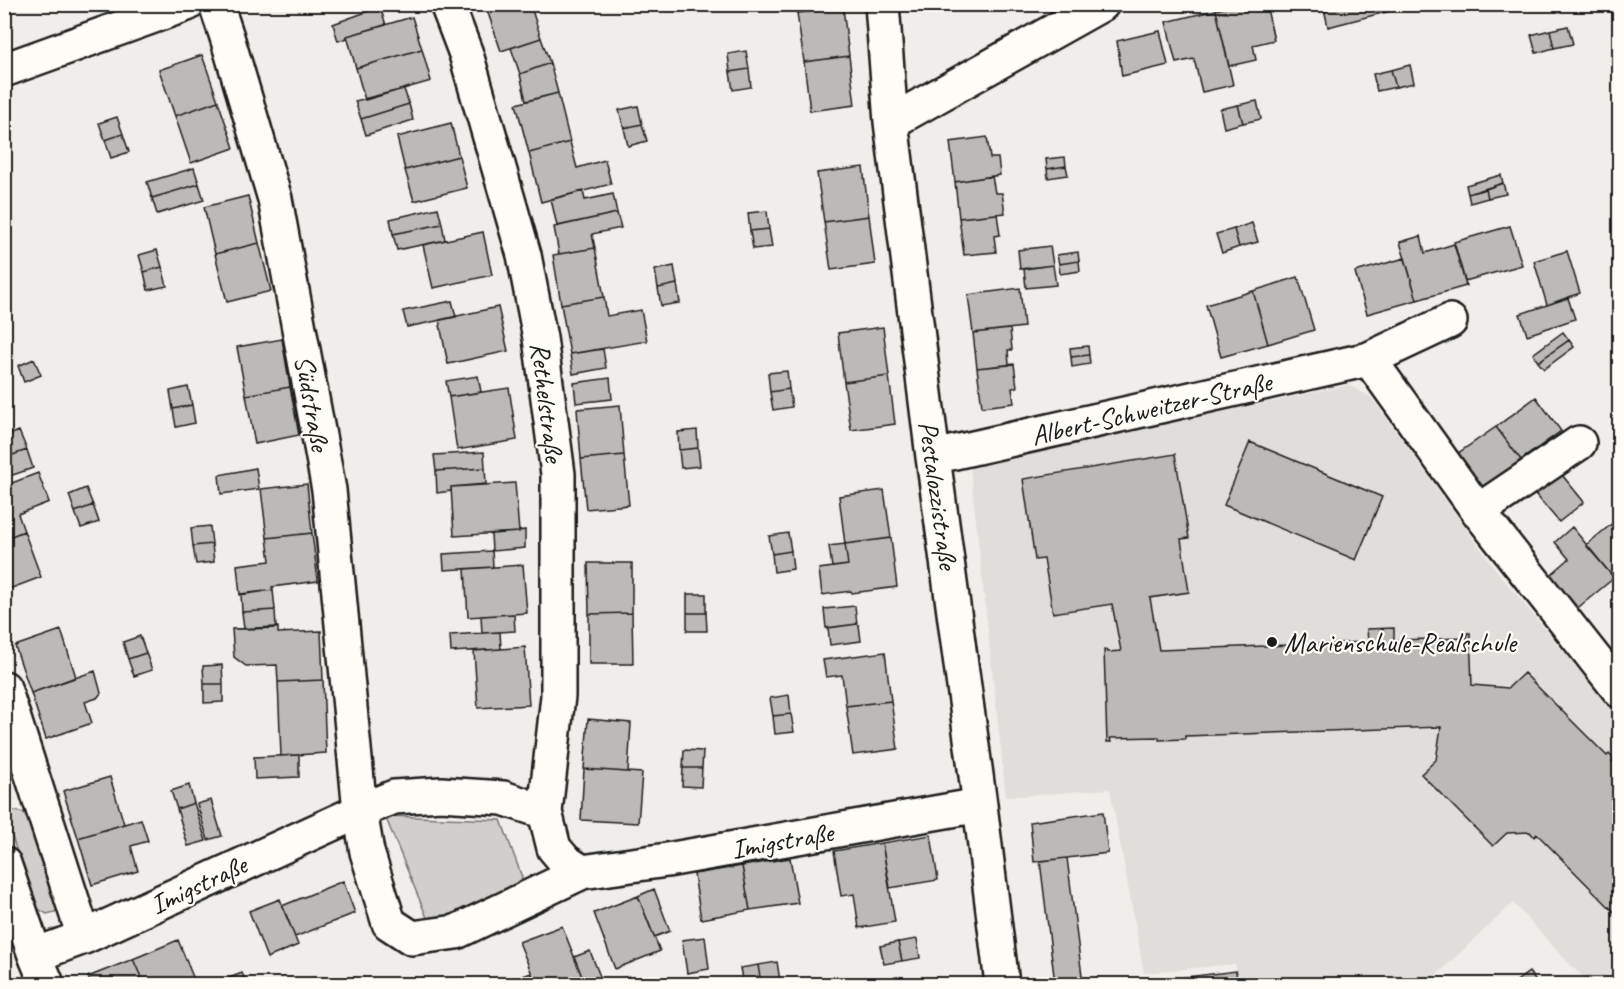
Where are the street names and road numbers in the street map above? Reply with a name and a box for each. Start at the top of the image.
street label: Rethelstraße [523,340,572,466]
street label: Südstraße [287,353,338,455]
street label: Albert-Schweitzer-Straße [1028,363,1276,453]
street label: Pestalozzistraße [911,419,966,573]
street label: Imigstraße [729,814,837,867]
street label: Imigstraße [144,846,254,922]

